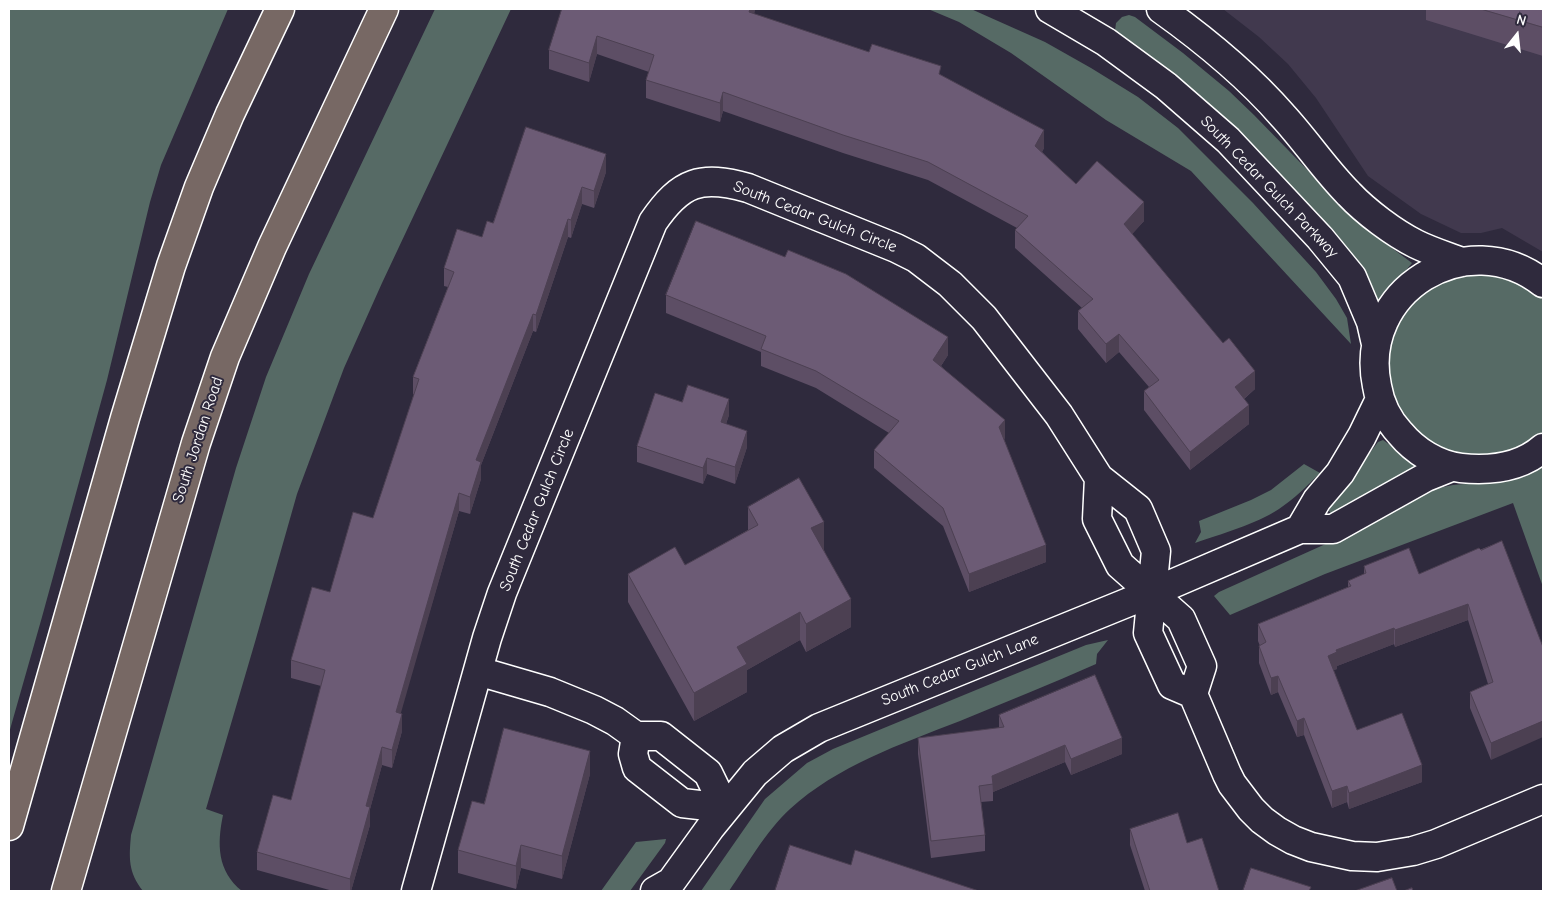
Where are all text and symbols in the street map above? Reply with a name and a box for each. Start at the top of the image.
north arrow [1492,10,1542,60]
text: N [1515,11,1528,30]
street label: South Cedar Gulch Parkway [1196,112,1342,262]
street label: South Cedar Gulch Circle [731,177,899,257]
street label: South Jordan Road [169,375,227,505]
street label: South Cedar Gulch Circle [496,426,578,594]
street label: South Cedar Gulch Lane [879,630,1041,710]

